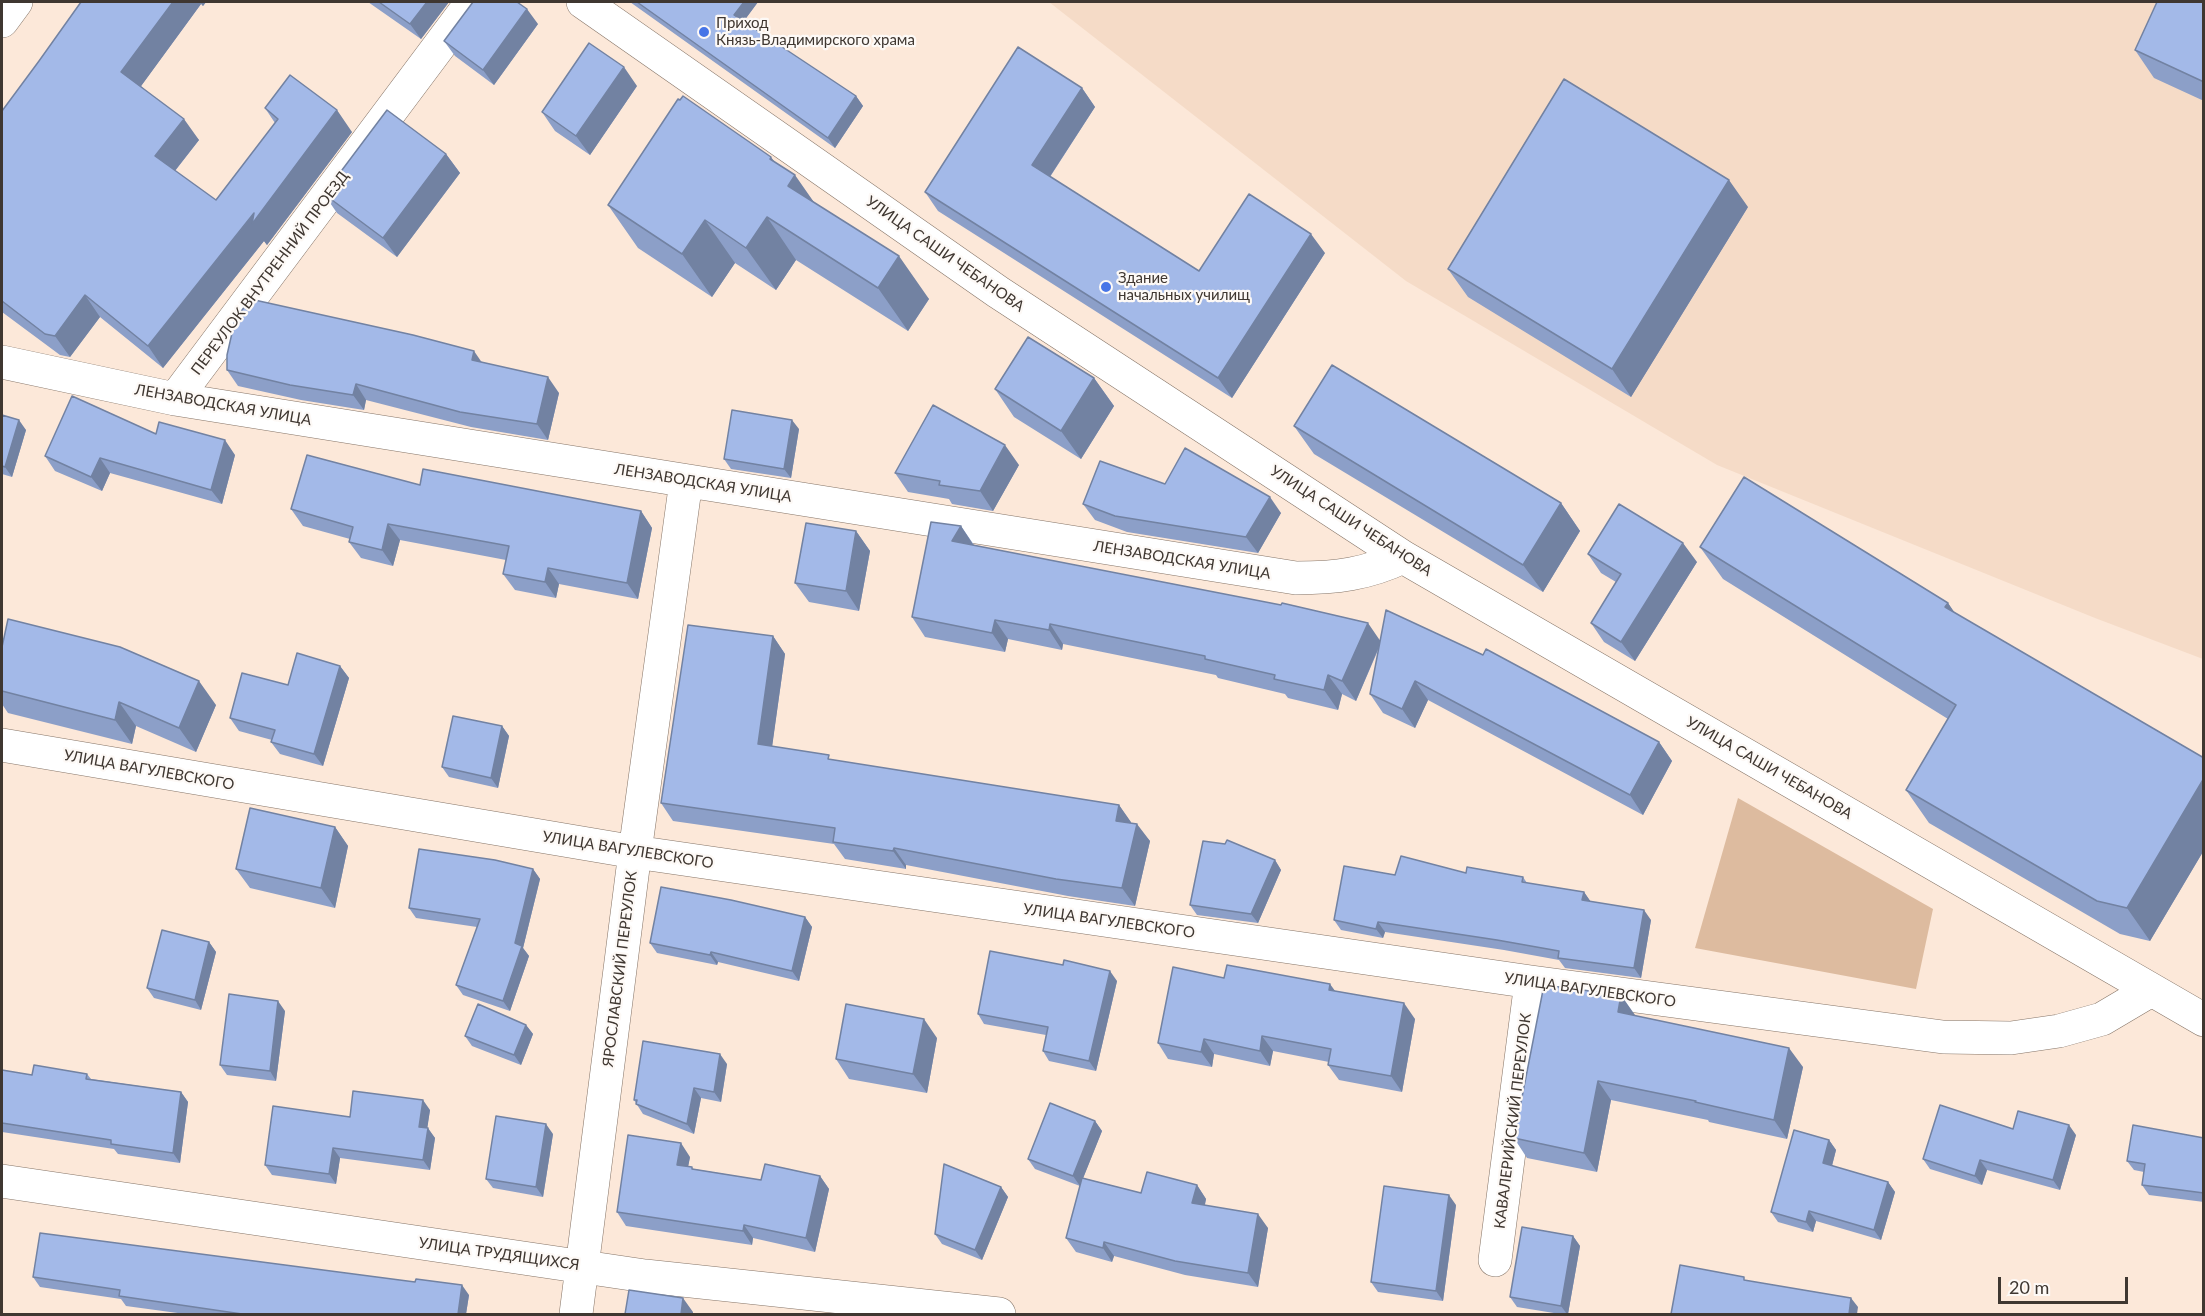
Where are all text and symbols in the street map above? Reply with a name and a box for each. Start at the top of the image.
place label: Приход Князь-Владимирского храма [716,14,915,49]
marker: Приход Князь-Владимирского храма [697,25,711,39]
street label: ПЕРЕУЛОК ВНУТРЕННИЙ ПРОЕЗД [187,168,353,378]
street label: УЛИЦА САШИ ЧЕБАНОВА [862,192,1028,316]
place label: Здание начальных училищ [1118,269,1250,304]
marker: Здание начальных училищ [1099,280,1113,294]
street label: ЛЕНЗАВОДСКАЯ УЛИЦА [133,381,313,429]
street label: ЛЕНЗАВОДСКАЯ УЛИЦА [613,460,793,506]
street label: УЛИЦА САШИ ЧЕБАНОВА [1267,462,1435,580]
street label: ЛЕНЗАВОДСКАЯ УЛИЦА [1092,537,1272,583]
street label: УЛИЦА САШИ ЧЕБАНОВА [1683,713,1855,823]
street label: УЛИЦА ВАГУЛЕВСКОГО [62,746,236,794]
street label: УЛИЦА ВАГУЛЕВСКОГО [541,828,715,872]
street label: ЯРОСЛАВСКИЙ ПЕРЕУЛОК [599,870,641,1068]
street label: УЛИЦА ВАГУЛЕВСКОГО [1022,900,1196,942]
street label: УЛИЦА ВАГУЛЕВСКОГО [1503,969,1677,1011]
street label: КАВАЛЕРИЙСКИЙ ПЕРЕУЛОК [1491,1012,1535,1230]
street label: УЛИЦА ТРУДЯЩИХСЯ [418,1234,580,1274]
scale bar [2001,1265,2132,1303]
text: 20 m [2009,1276,2049,1298]

